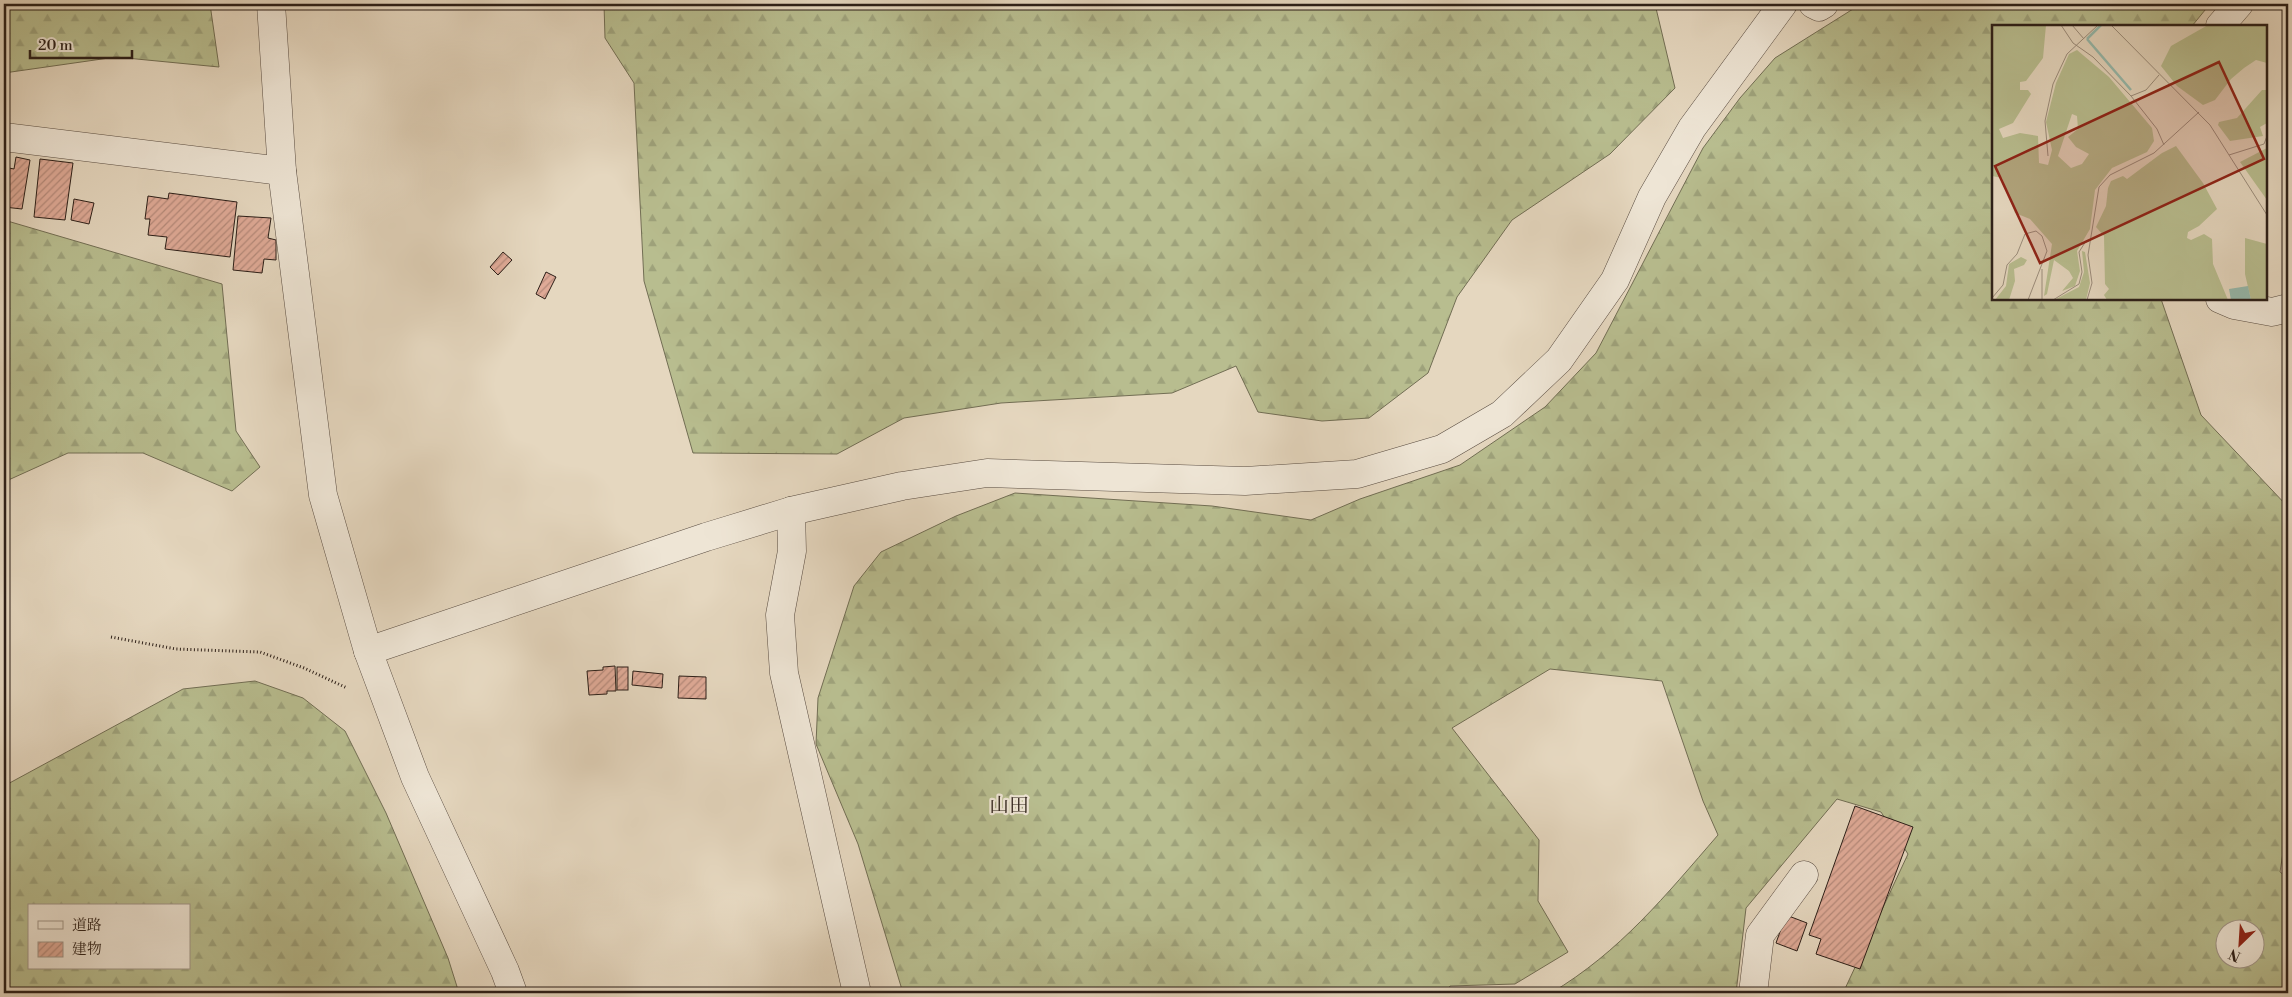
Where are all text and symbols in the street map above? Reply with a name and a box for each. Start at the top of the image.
inset map [1992,25,2267,300]
scale bar [30,28,132,60]
text: 20 m [38,36,73,55]
district label: 山田 [989,794,1029,819]
legend [28,904,190,970]
text: 道路 [72,916,102,935]
north arrow [2214,920,2264,970]
text: 建物 [72,940,102,959]
text: N [2226,944,2244,965]

